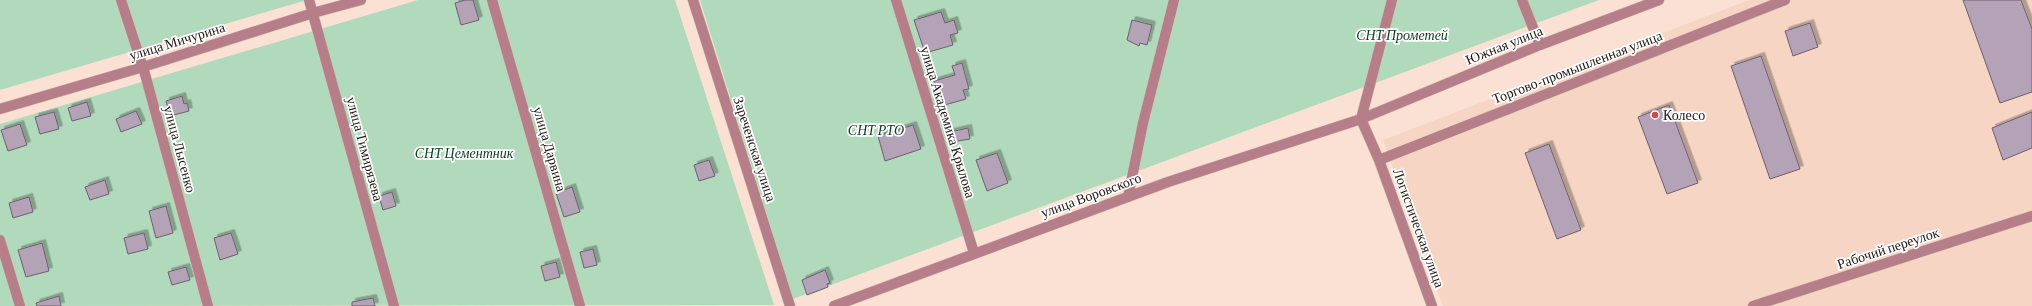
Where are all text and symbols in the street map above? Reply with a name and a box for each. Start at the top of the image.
street label: улица Мичурина [127,19,228,63]
street label: Южная улица [1463,22,1546,68]
park label: СНТ Прометей [1356,27,1448,43]
street label: Торгово-промышленная улица [1490,27,1665,107]
street label: улица Академика Крылова [917,44,979,200]
street label: Зареченская улица [730,94,780,204]
street label: улица Тимирязева [343,95,387,204]
street label: улица Лысенко [161,104,199,194]
street label: улица Дарвина [530,105,570,194]
place label: Колесо [1663,107,1705,123]
marker: Колесо [1650,110,1660,120]
park label: СНТ РТО [848,122,904,138]
park label: СНТ Цементник [415,145,514,161]
street label: Логистическая улица [1390,166,1448,290]
street label: улица Воровского [1039,169,1143,221]
street label: Рабочий переулок [1835,224,1941,272]

